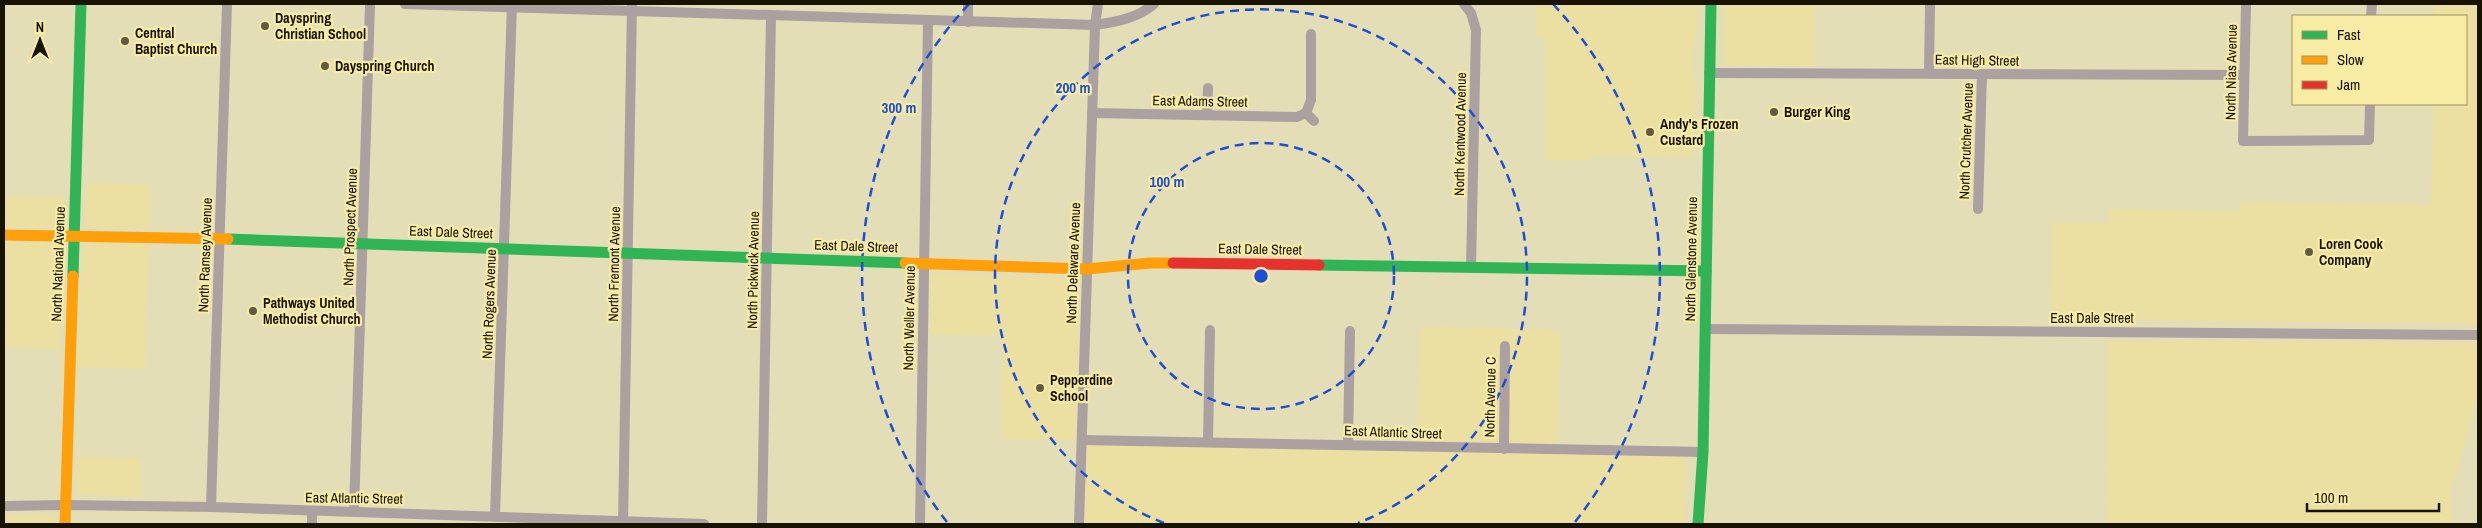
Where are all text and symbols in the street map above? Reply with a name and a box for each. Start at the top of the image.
place label: Dayspring Christian School [275,9,366,43]
north arrow [15,15,65,65]
legend [2292,15,2467,105]
text: N [36,18,44,36]
marker: Dayspring Christian School [259,20,271,32]
place label: Central Baptist Church [135,24,217,58]
street label: North Nias Avenue [2221,24,2241,120]
text: Fast [2337,24,2361,45]
marker: Central Baptist Church [119,35,131,47]
text: Slow [2337,49,2364,70]
street label: East High Street [1935,50,2019,70]
place label: Dayspring Church [335,57,435,75]
marker: Dayspring Church [319,60,331,72]
street label: North Kentwood Avenue [1450,72,1470,196]
text: Jam [2337,74,2360,95]
text: 200 m [1056,77,1090,98]
street label: North Crutcher Avenue [1955,82,1977,200]
street label: East Adams Street [1152,91,1248,111]
text: 300 m [882,97,916,118]
place label: Burger King [1784,103,1850,121]
marker: Burger King [1768,106,1780,118]
place label: Andy's Frozen Custard [1660,115,1739,149]
marker: Andy's Frozen Custard [1644,126,1656,138]
street label: North Prospect Avenue [339,168,361,286]
text: 100 m [1150,171,1184,192]
street label: North Glenstone Avenue [1681,196,1701,322]
street label: North Ramsey Avenue [194,197,216,313]
street label: North Delaware Avenue [1062,202,1084,324]
street label: North National Avenue [47,206,69,322]
street label: North Fremont Avenue [604,206,624,322]
street label: North Pickwick Avenue [743,211,763,329]
street label: East Dale Street [409,222,493,242]
place label: Loren Cook Company [2319,235,2383,269]
street label: East Dale Street [814,236,898,256]
street label: East Dale Street [1218,239,1302,259]
marker: Loren Cook Company [2303,246,2315,258]
street label: North Rogers Avenue [478,249,500,359]
street label: North Weller Avenue [899,265,919,371]
centre of rings [1252,267,1270,285]
place label: Pathways United Methodist Church [263,294,361,328]
marker: Pathways United Methodist Church [247,305,259,317]
street label: East Dale Street [2050,309,2134,327]
street label: North Avenue C [1480,356,1500,438]
place label: Pepperdine School [1050,371,1113,405]
marker: Pepperdine School [1034,382,1046,394]
street label: East Atlantic Street [1344,421,1442,443]
scale bar [2307,480,2440,512]
text: 100 m [2314,487,2348,508]
street label: East Atlantic Street [305,488,403,508]

